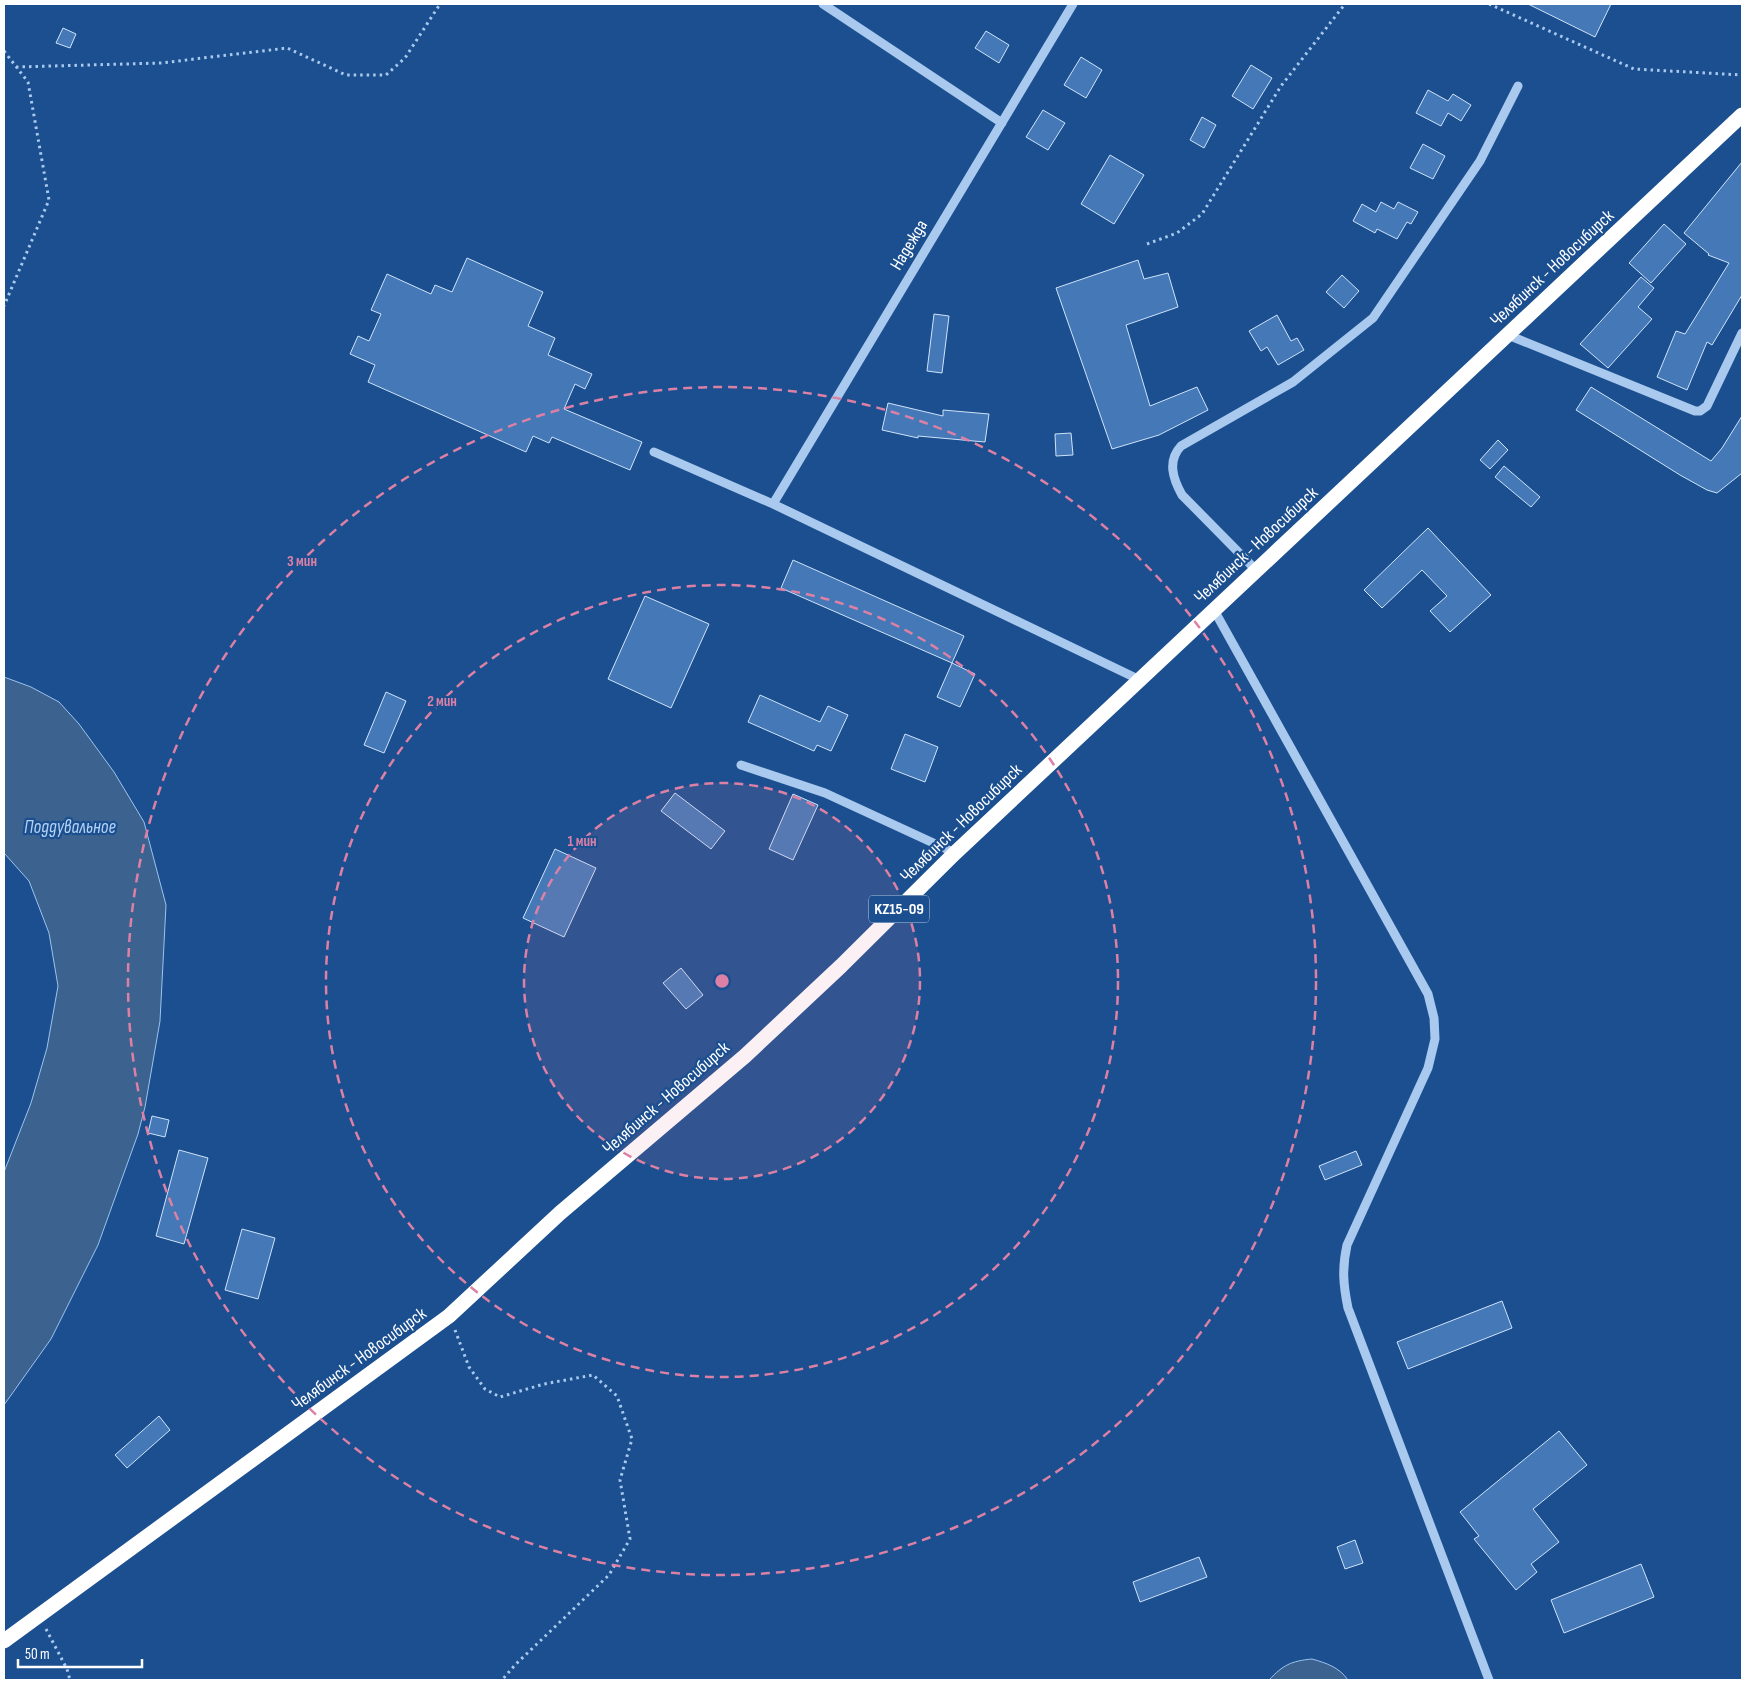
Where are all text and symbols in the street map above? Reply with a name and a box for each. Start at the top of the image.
street label: Челябинск - Новосибирск [1486,205,1618,331]
street label: Надежда [886,216,932,274]
street label: Челябинск - Новосибирск [1190,482,1322,608]
text: 3 мин [287,552,317,571]
text: 2 мин [427,692,457,711]
street label: Челябинск - Новосибирск [896,759,1026,886]
water label: Поддувальное [24,816,116,839]
text: 1 мин [567,832,597,851]
road number: KZ15-09 [869,896,929,922]
centre of rings [713,972,731,990]
street label: Челябинск - Новосибирск [598,1037,734,1159]
street label: Челябинск - Новосибирск [288,1303,430,1415]
scale bar [18,1636,141,1668]
text: 50 m [25,1645,50,1664]

